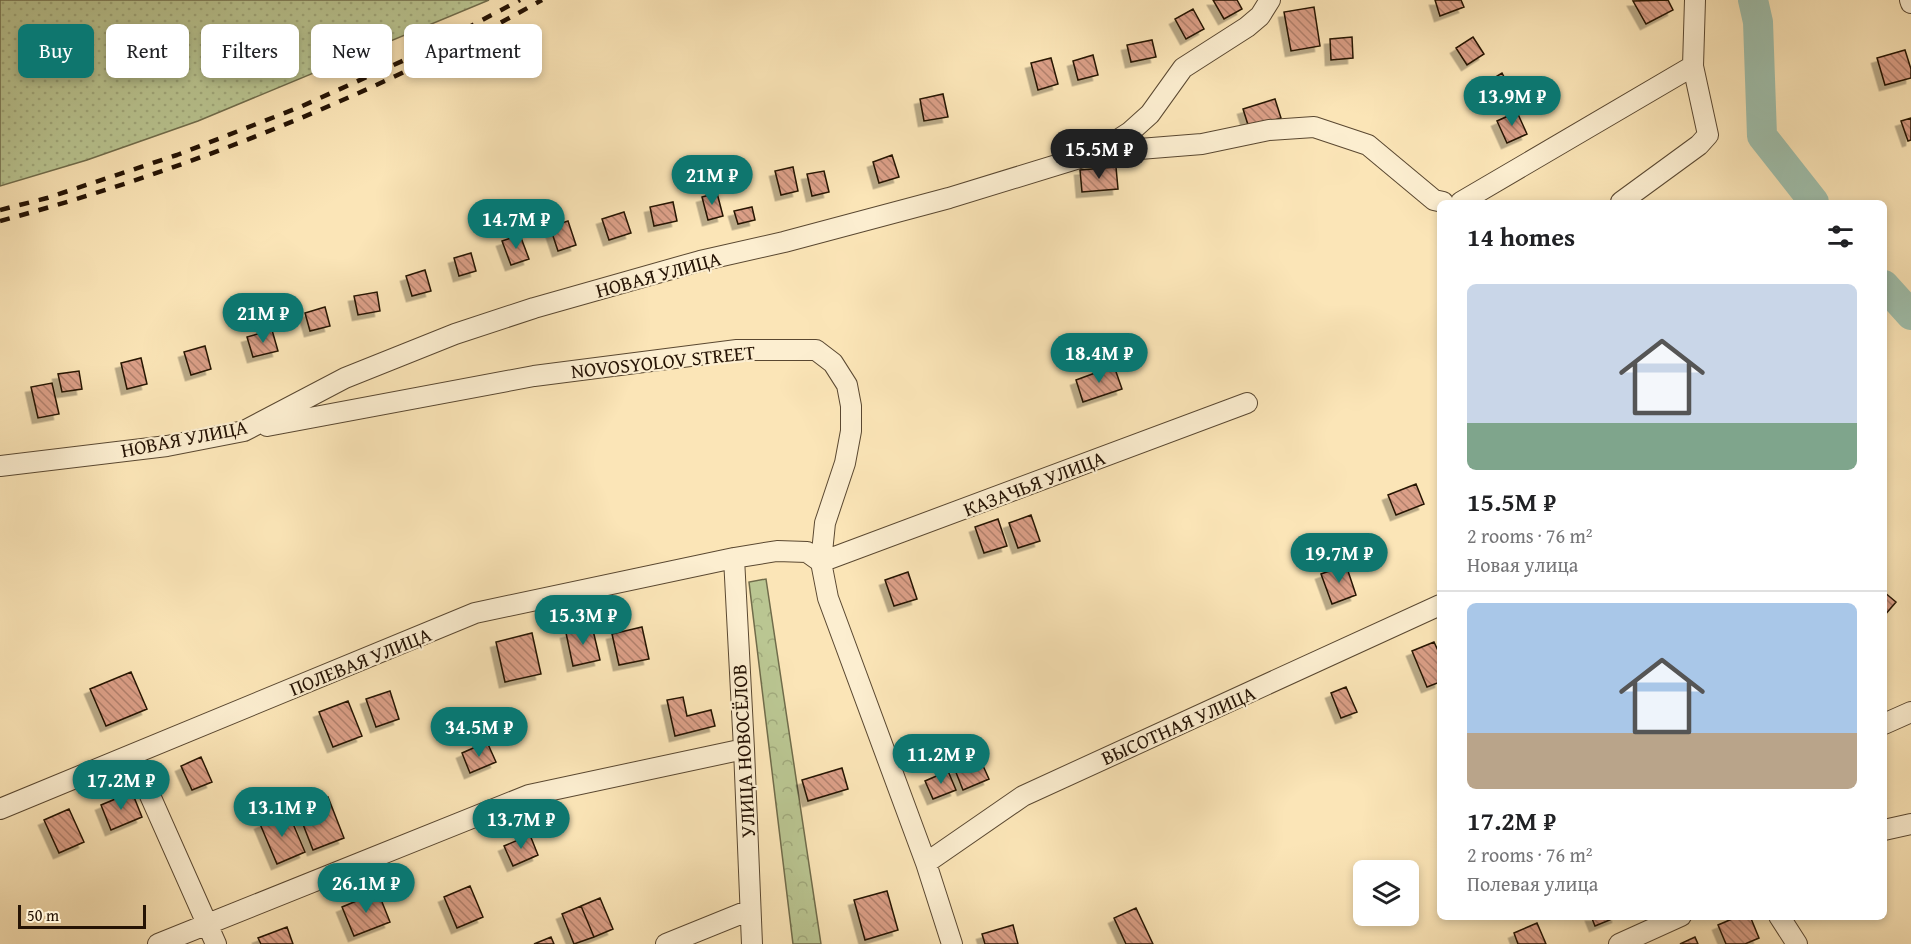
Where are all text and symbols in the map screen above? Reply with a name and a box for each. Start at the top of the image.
chip: Buy [18,24,94,78]
chip: Rent [106,24,189,78]
chip: Filters [201,24,299,78]
chip: New [311,24,392,78]
chip: Apartment [404,24,542,78]
pin: 13.9M ₽ [1457,76,1567,127]
text: 13.9M ₽ [1478,81,1546,110]
pin: 15.5M ₽ [1044,129,1154,180]
text: 15.5M ₽ [1065,134,1133,163]
pin: 21M ₽ [670,155,754,206]
text: 21M ₽ [686,160,738,189]
pin: 14.7M ₽ [461,199,571,250]
text: 14.7M ₽ [482,204,550,233]
text: 14 homes [1467,217,1575,256]
icon: filters [1824,220,1857,253]
street label: НОВАЯ УЛИЦА [592,243,724,305]
pin: 21M ₽ [221,293,305,344]
text: 21M ₽ [237,298,289,327]
icon: home [1608,323,1716,431]
pin: 18.4M ₽ [1044,333,1154,384]
street label: NOVOSYOLOV STREET [569,337,757,385]
text: 18.4M ₽ [1065,338,1133,367]
street label: НОВАЯ УЛИЦА [118,412,250,464]
street label: КАЗАЧЬЯ УЛИЦА [959,443,1109,523]
text: 15.5M ₽ [1467,482,1556,521]
text: 2 rooms · 76 m² [1467,521,1593,550]
pin: 19.7M ₽ [1284,533,1394,584]
text: 19.7M ₽ [1305,538,1373,567]
text: Новая улица [1467,550,1578,579]
pin: 15.3M ₽ [528,595,638,646]
text: 15.3M ₽ [549,600,617,629]
street label: ПОЛЕВАЯ УЛИЦА [285,619,435,703]
icon: home [1608,642,1716,750]
street label: УЛИЦА НОВОСЁЛОВ [724,663,762,839]
street label: ВЫСОТНАЯ УЛИЦА [1096,678,1260,772]
pin: 34.5M ₽ [424,707,534,758]
text: 34.5M ₽ [445,712,513,741]
pin: 11.2M ₽ [886,734,996,785]
text: 11.2M ₽ [907,739,975,768]
pin: 17.2M ₽ [66,760,176,811]
text: 17.2M ₽ [87,765,155,794]
pin: 13.1M ₽ [227,787,337,838]
text: 13.1M ₽ [248,792,316,821]
pin: 13.7M ₽ [466,799,576,850]
text: 17.2M ₽ [1467,801,1556,840]
text: 13.7M ₽ [487,804,555,833]
text: 2 rooms · 76 m² [1467,840,1593,869]
map controls [1353,860,1419,926]
button: layers [1353,860,1419,926]
pin: 26.1M ₽ [311,863,421,914]
text: 26.1M ₽ [332,868,400,897]
text: Полевая улица [1467,869,1598,898]
scale bar [18,902,146,930]
text: 50 m [27,903,59,927]

